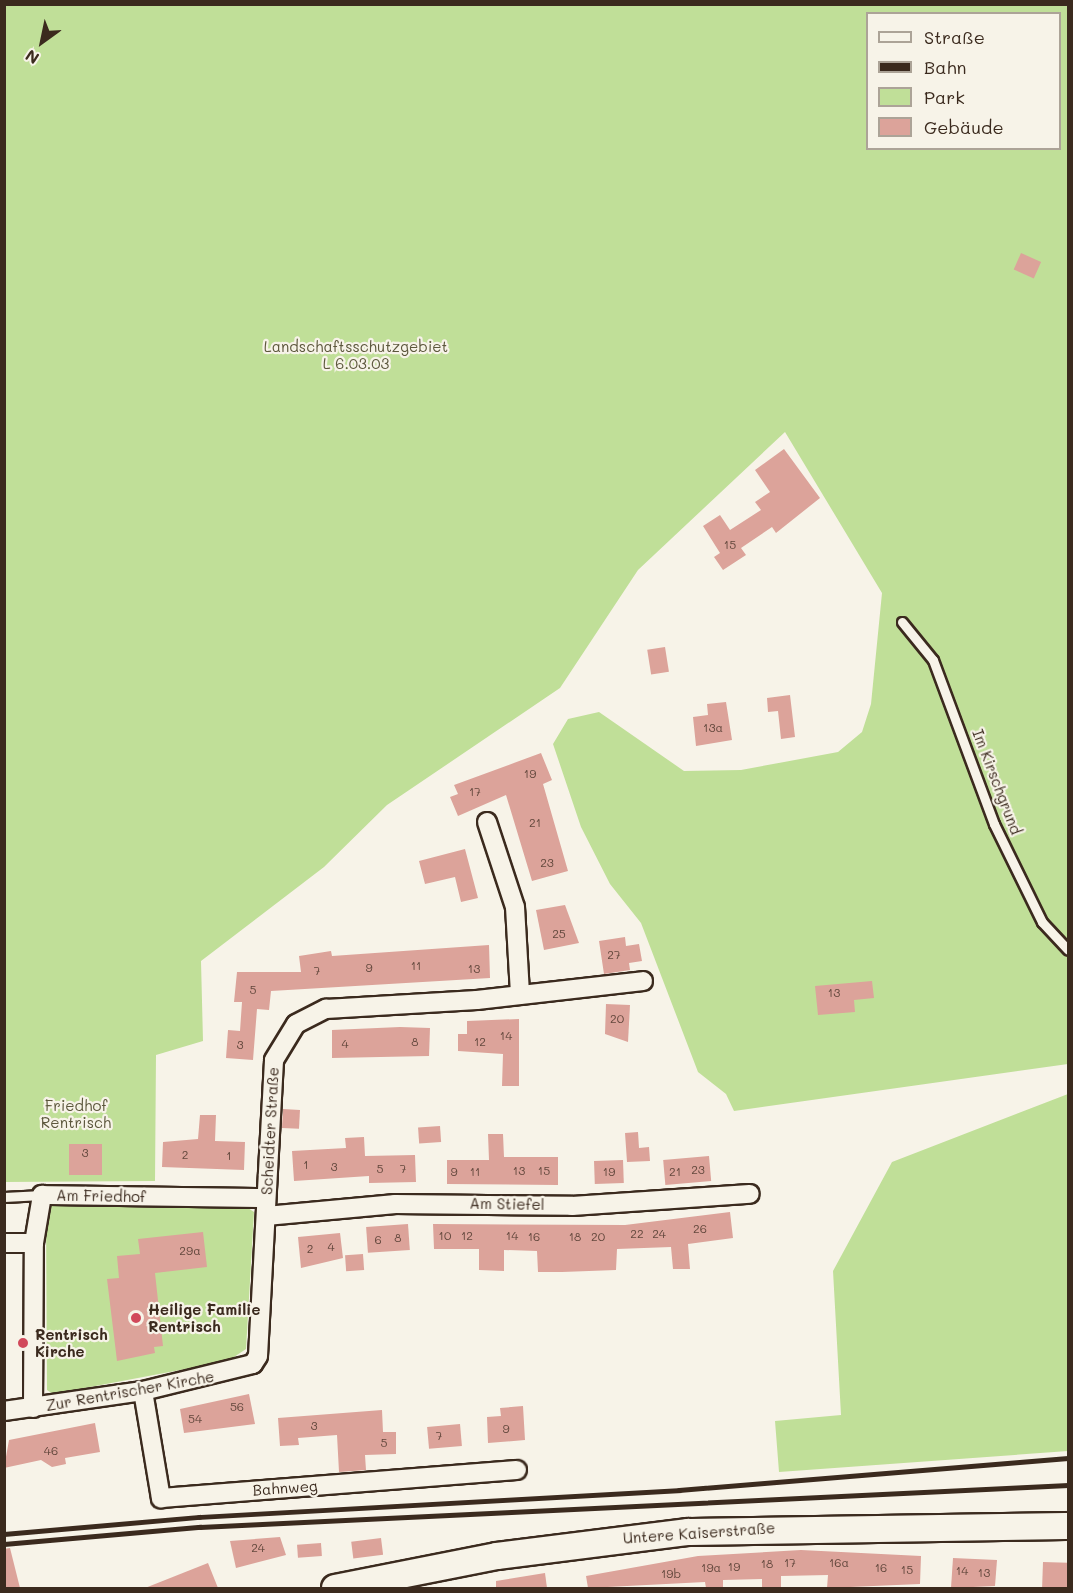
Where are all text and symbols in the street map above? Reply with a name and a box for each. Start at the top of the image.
north arrow [12,12,72,72]
legend [866,12,1061,150]
text: Straße [924,25,985,49]
text: N [21,45,43,70]
text: Bahn [924,55,967,79]
text: Park [924,85,965,109]
text: Gebäude [924,115,1004,139]
park label: Landschaftsschutzgebiet L 6.03.03 [264,337,448,372]
house number: 15 [724,538,736,552]
house number: 13a [703,721,723,735]
street label: Im Kirschgrund [969,727,1025,837]
house number: 19 [524,767,536,781]
house number: 17 [469,785,481,799]
house number: 21 [529,816,541,830]
house number: 23 [540,856,554,870]
house number: 25 [552,927,566,941]
house number: 27 [607,948,621,962]
house number: 11 [411,959,421,973]
house number: 9 [365,961,373,975]
house number: 13 [468,962,480,976]
house number: 7 [314,964,320,978]
house number: 5 [250,983,256,997]
house number: 13 [828,986,840,1000]
house number: 20 [610,1012,624,1026]
house number: 14 [500,1029,512,1043]
house number: 8 [411,1035,419,1049]
house number: 12 [474,1035,486,1049]
house number: 4 [341,1037,349,1051]
house number: 3 [236,1038,244,1052]
street label: Scheidter Straße [258,1067,282,1195]
park label: Friedhof Rentrisch [41,1096,111,1131]
house number: 3 [81,1146,89,1160]
house number: 2 [182,1148,188,1162]
house number: 1 [226,1149,232,1163]
house number: 1 [303,1158,309,1172]
house number: 3 [330,1160,338,1174]
house number: 5 [377,1162,383,1176]
house number: 7 [400,1162,406,1176]
house number: 23 [691,1163,705,1177]
house number: 13 [513,1164,525,1178]
house number: 15 [538,1164,550,1178]
house number: 9 [450,1165,458,1179]
house number: 11 [470,1165,480,1179]
house number: 19 [603,1165,615,1179]
house number: 21 [669,1165,681,1179]
street label: Am Friedhof [56,1186,146,1206]
street label: Am Stiefel [469,1194,545,1214]
house number: 26 [693,1222,707,1236]
house number: 22 [630,1227,644,1241]
house number: 24 [652,1227,666,1241]
house number: 10 [439,1229,451,1243]
house number: 12 [461,1229,473,1243]
house number: 14 [506,1229,518,1243]
house number: 16 [528,1230,540,1244]
house number: 18 [569,1230,581,1244]
house number: 20 [591,1230,605,1244]
house number: 8 [394,1231,402,1245]
house number: 6 [374,1233,382,1247]
house number: 4 [327,1240,335,1254]
house number: 2 [307,1242,313,1256]
house number: 29a [179,1244,201,1258]
place label: Heilige Familie Rentrisch [148,1300,260,1335]
marker: Heilige Familie Rentrisch [129,1311,143,1325]
place label: Rentrisch Kirche [35,1325,108,1360]
marker: Rentrisch Kirche [16,1336,30,1350]
street label: Zur Rentrischer Kirche [44,1367,216,1415]
house number: 56 [230,1400,244,1414]
house number: 54 [188,1412,202,1426]
house number: 3 [310,1419,318,1433]
house number: 9 [502,1422,510,1436]
house number: 7 [436,1429,442,1443]
house number: 5 [381,1436,387,1450]
house number: 46 [44,1444,58,1458]
street label: Bahnweg [252,1477,318,1499]
street label: Untere Kaiserstraße [622,1519,776,1547]
house number: 24 [251,1541,265,1555]
house number: 17 [784,1556,796,1570]
house number: 16a [829,1556,849,1570]
house number: 18 [761,1557,773,1571]
house number: 19 [728,1560,740,1574]
house number: 19a [701,1561,721,1575]
house number: 16 [875,1561,887,1575]
house number: 15 [901,1563,913,1577]
house number: 14 [956,1564,968,1578]
house number: 13 [978,1566,990,1580]
house number: 19b [661,1567,681,1581]

